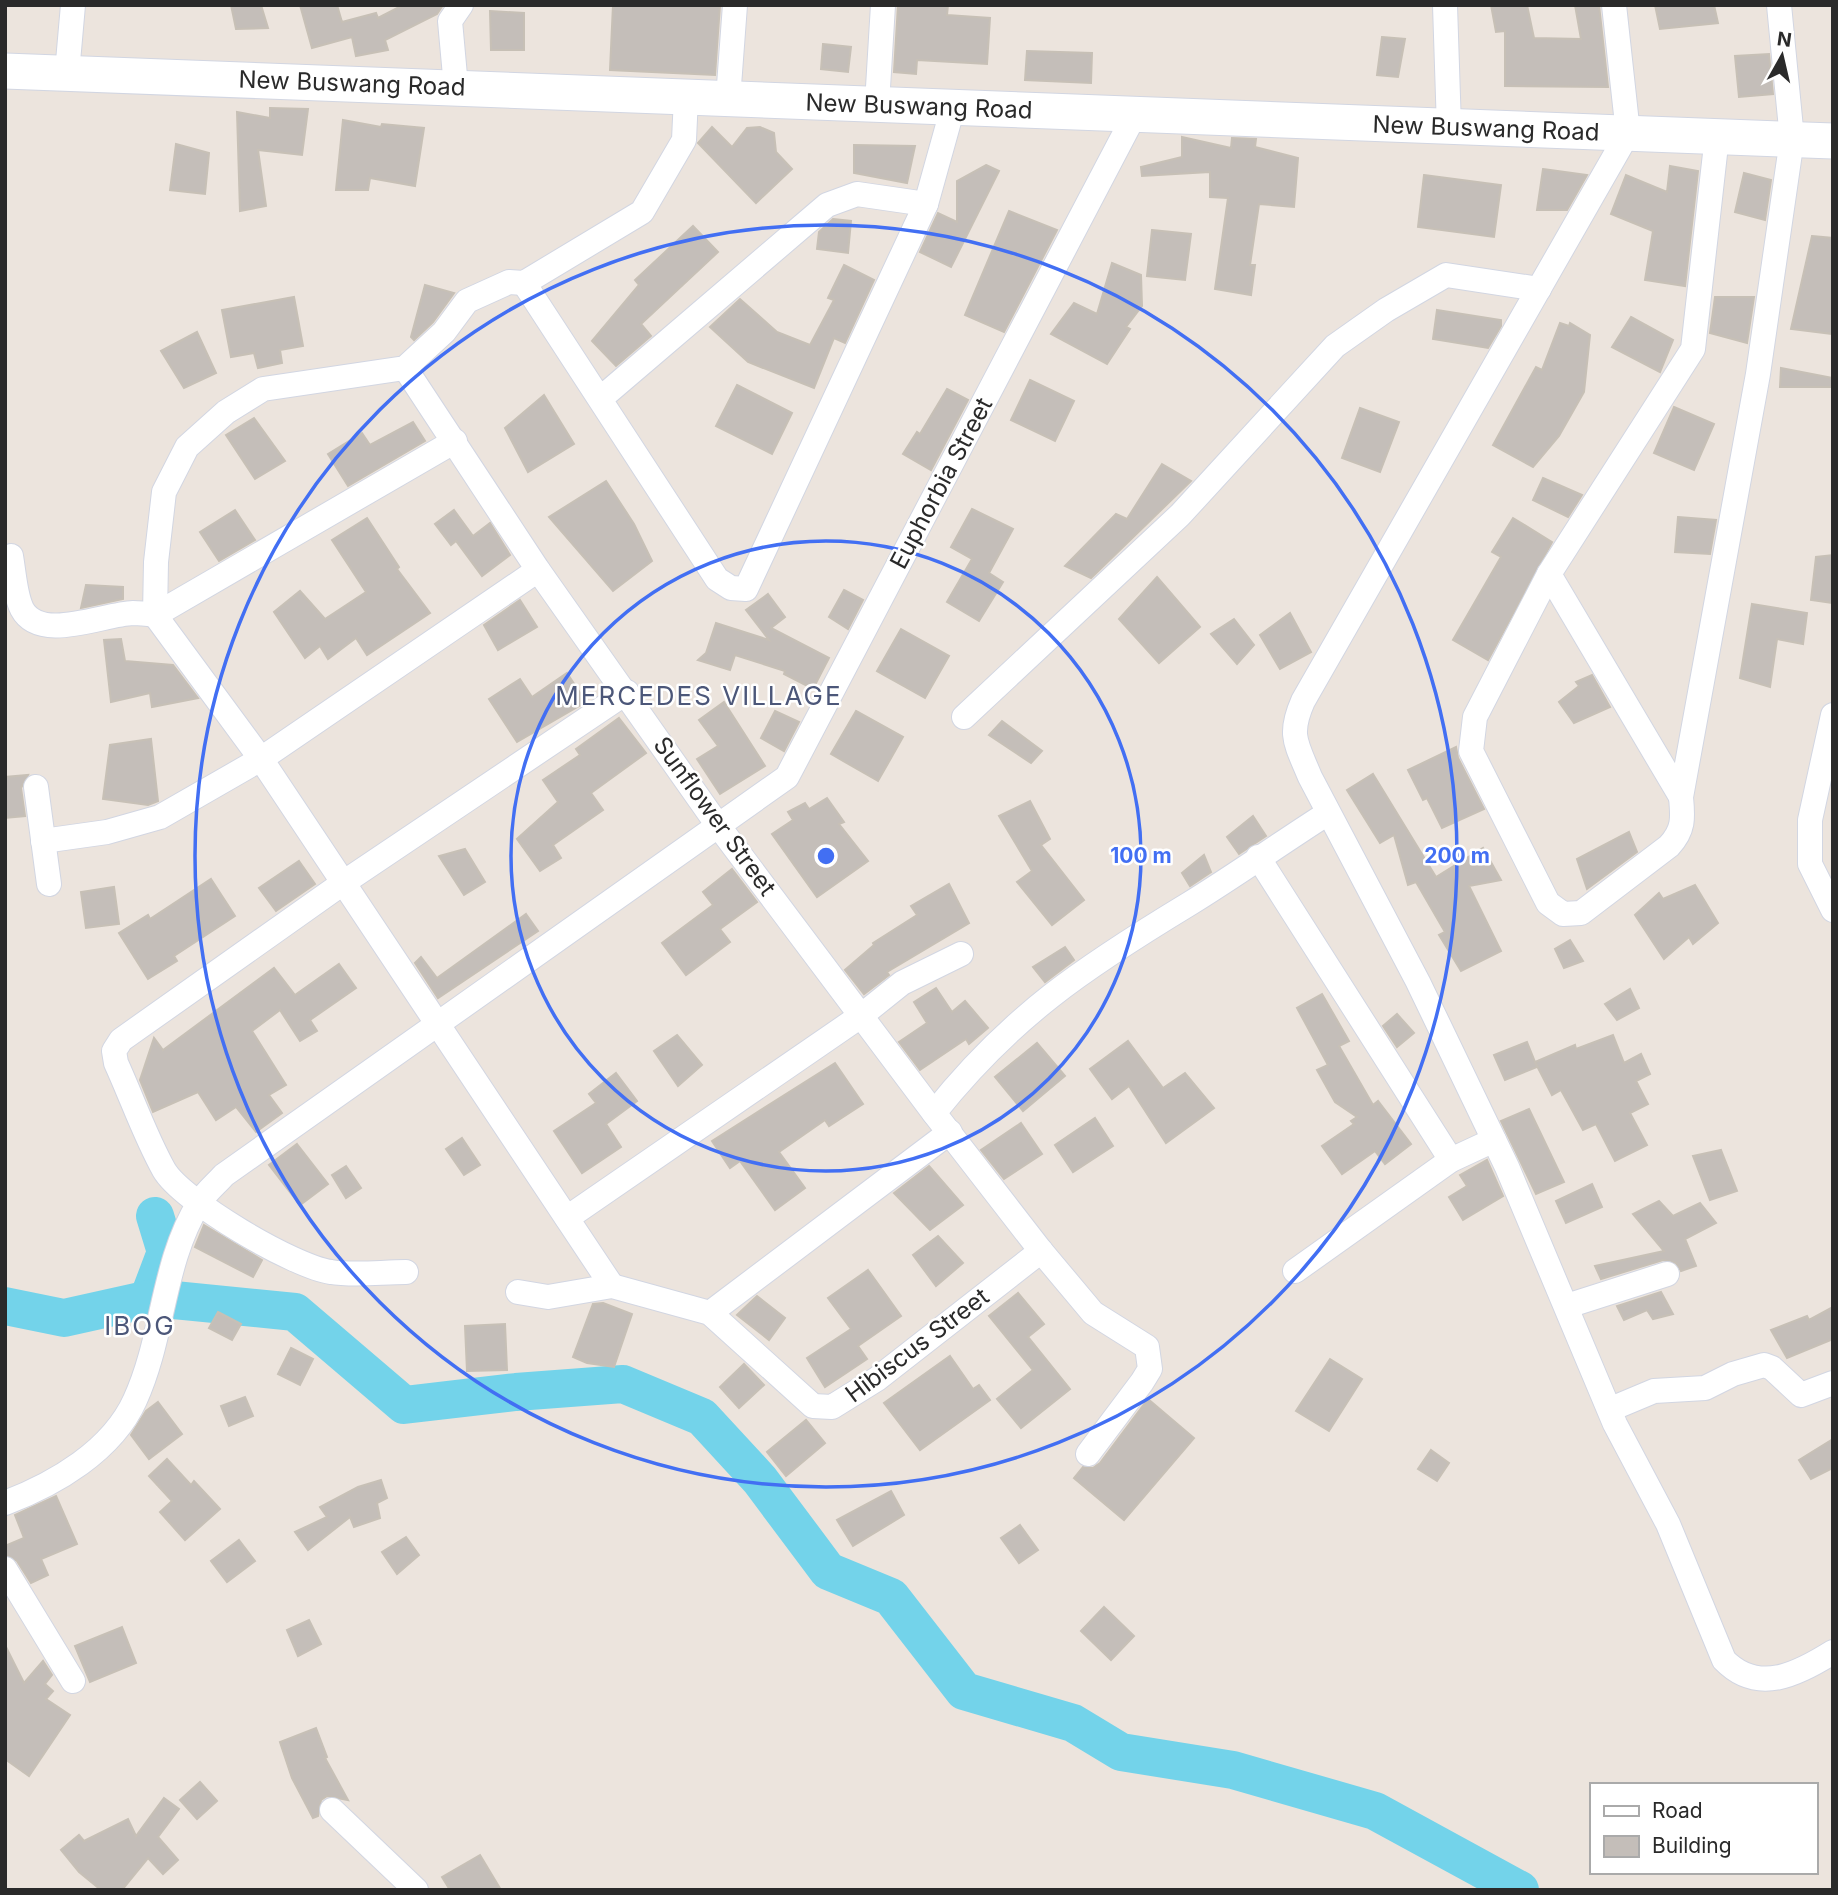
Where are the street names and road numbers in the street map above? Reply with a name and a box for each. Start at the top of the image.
street label: New Buswang Road [238,65,466,101]
street label: New Buswang Road [805,88,1033,124]
street label: New Buswang Road [1372,110,1600,146]
street label: Euphorbia Street [884,392,998,574]
street label: Sunflower Street [648,731,782,901]
street label: Hibiscus Street [840,1282,994,1408]

